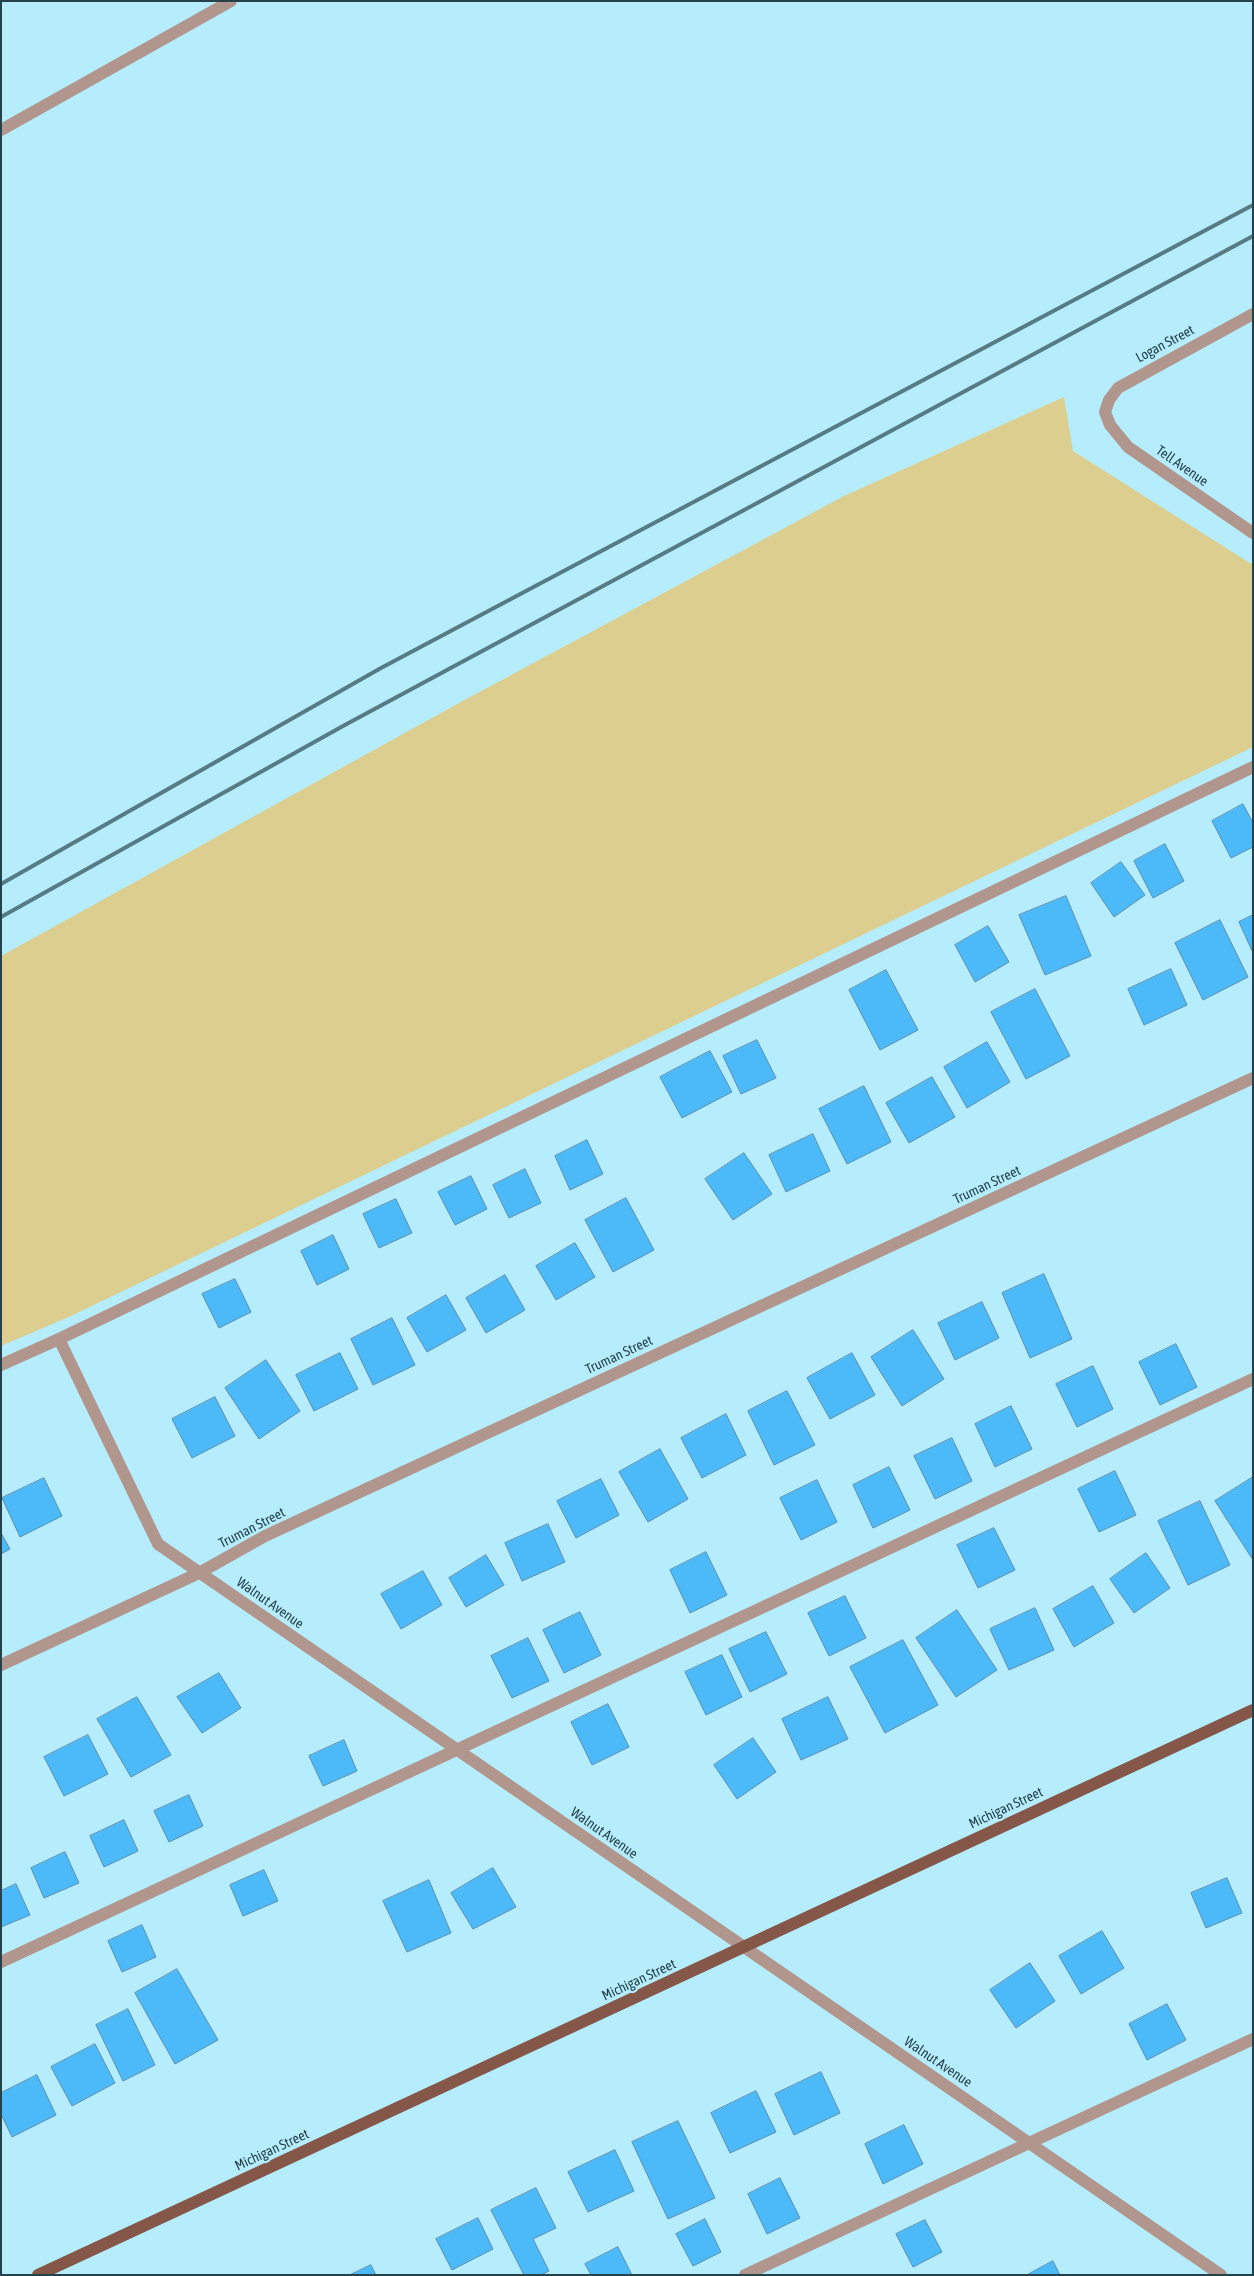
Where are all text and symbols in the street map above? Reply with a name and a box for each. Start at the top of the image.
street label: Logan Street [1133,322,1197,366]
street label: Tell Avenue [1153,442,1211,490]
street label: Truman Street [951,1162,1023,1208]
street label: Truman Street [583,1332,655,1378]
street label: Truman Street [216,1504,288,1552]
street label: Walnut Avenue [233,1574,307,1632]
street label: Michigan Street [966,1784,1046,1832]
street label: Walnut Avenue [567,1804,641,1862]
street label: Michigan Street [599,1956,679,2004]
street label: Walnut Avenue [901,2033,975,2091]
street label: Michigan Street [232,2126,312,2174]

